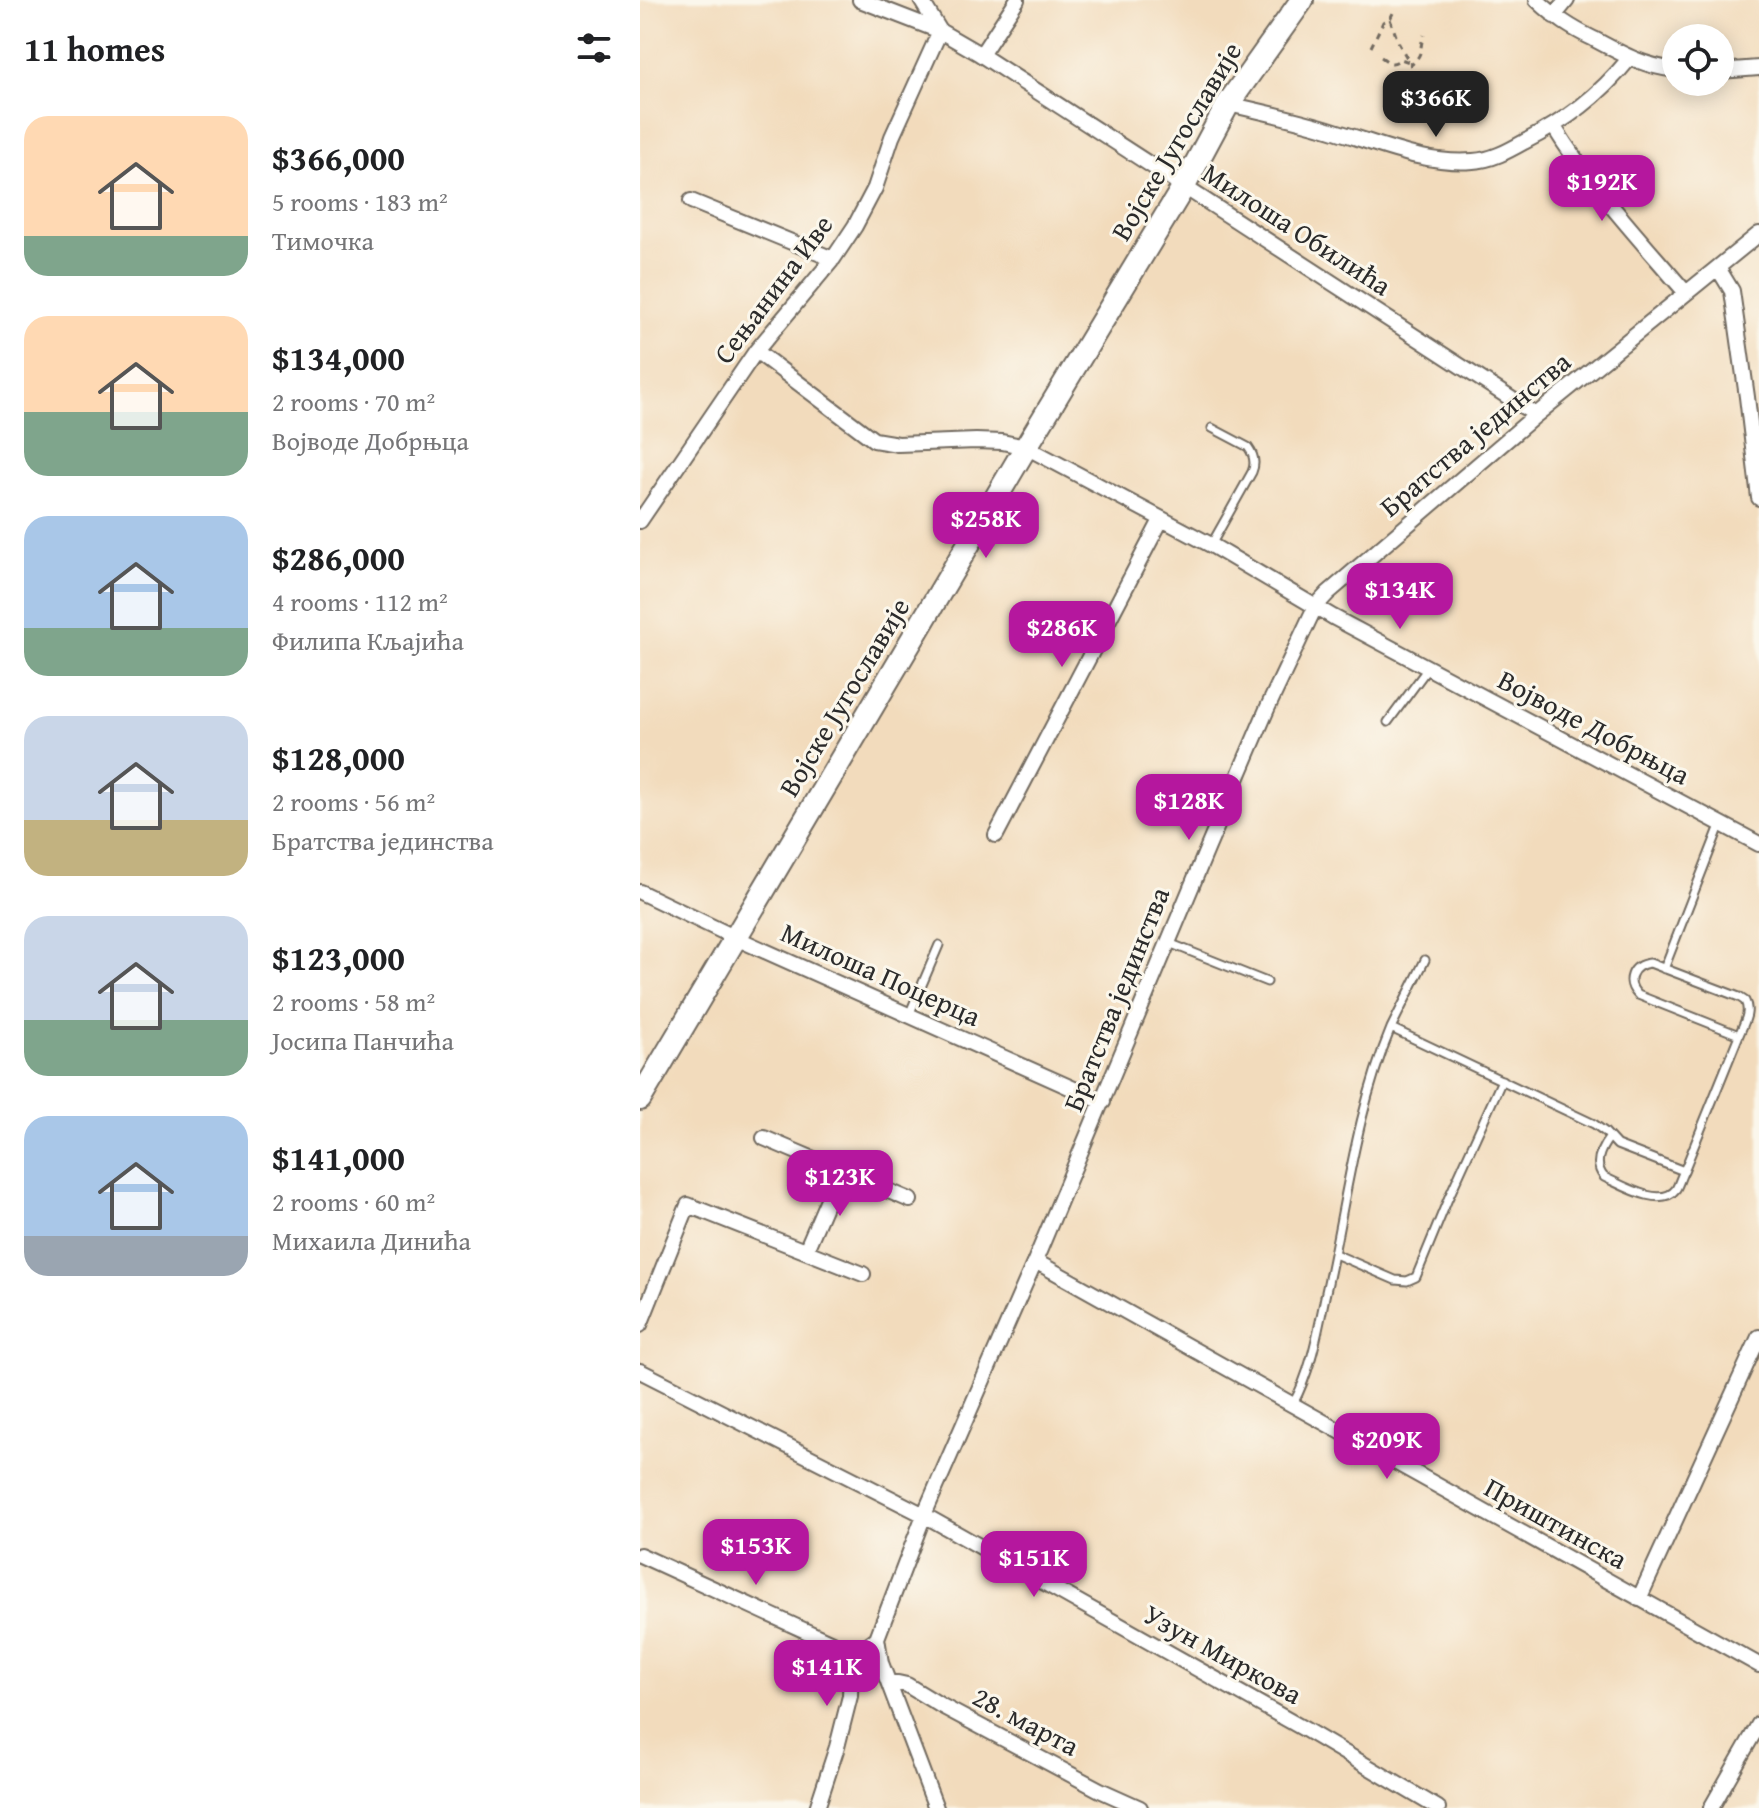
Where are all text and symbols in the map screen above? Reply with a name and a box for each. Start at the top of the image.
text: 11 homes [24,24,165,73]
map controls [1662,24,1734,96]
button: locate [1662,24,1734,96]
icon: filters [572,26,616,70]
street label: Војске Југославије [1100,34,1251,248]
pin: $366K [1380,71,1492,139]
text: $366K [1401,77,1471,116]
text: $366,000 [272,133,405,182]
icon: home [88,148,184,244]
street label: Милоша Обилића [1195,152,1400,306]
pin: $192K [1546,155,1658,223]
text: $192K [1567,161,1637,200]
text: 5 rooms · 183 m² [272,182,448,221]
street label: Сењанина Иве [703,206,842,372]
text: Тимочка [272,221,374,260]
text: $134,000 [272,333,405,382]
street label: Братства јединства [1370,341,1580,526]
icon: home [88,348,184,444]
text: 2 rooms · 70 m² [272,382,435,421]
text: Војводе Добрњца [272,421,469,460]
pin: $258K [930,492,1042,560]
text: $258K [951,498,1021,537]
text: $286,000 [272,533,405,582]
icon: home [88,548,184,644]
pin: $134K [1344,563,1456,631]
text: $134K [1365,569,1435,608]
text: 4 rooms · 112 m² [272,582,448,621]
street label: Војске Југославије [768,590,919,804]
pin: $286K [1006,601,1118,669]
text: $286K [1027,607,1097,646]
text: Филипа Кљајића [272,621,464,660]
street label: Војводе Добрњца [1491,659,1698,795]
text: $128,000 [272,733,405,782]
icon: home [88,748,184,844]
pin: $128K [1133,774,1245,842]
text: $128K [1154,780,1224,819]
text: 2 rooms · 56 m² [272,782,435,821]
text: Братства јединства [272,821,494,860]
street label: Братства јединства [1052,880,1179,1117]
street label: Милоша Поцерца [775,911,988,1036]
text: $123,000 [272,933,405,982]
icon: home [88,948,184,1044]
text: 2 rooms · 58 m² [272,982,435,1021]
text: Јосипа Панчића [272,1021,454,1060]
text: $141,000 [272,1133,405,1182]
icon: home [88,1148,184,1244]
pin: $123K [784,1150,896,1218]
text: $123K [805,1156,875,1195]
text: 2 rooms · 60 m² [272,1182,435,1221]
text: Михаила Динића [272,1221,471,1260]
pin: $209K [1331,1413,1443,1481]
text: $209K [1352,1419,1422,1458]
street label: Приштинска [1477,1466,1636,1579]
pin: $153K [700,1519,812,1587]
text: $153K [721,1525,791,1564]
pin: $151K [978,1531,1090,1599]
text: $151K [999,1537,1069,1576]
street label: Узун Миркова [1137,1593,1311,1714]
pin: $141K [771,1640,883,1708]
text: $141K [792,1646,862,1685]
street label: 28. марта [966,1675,1087,1766]

